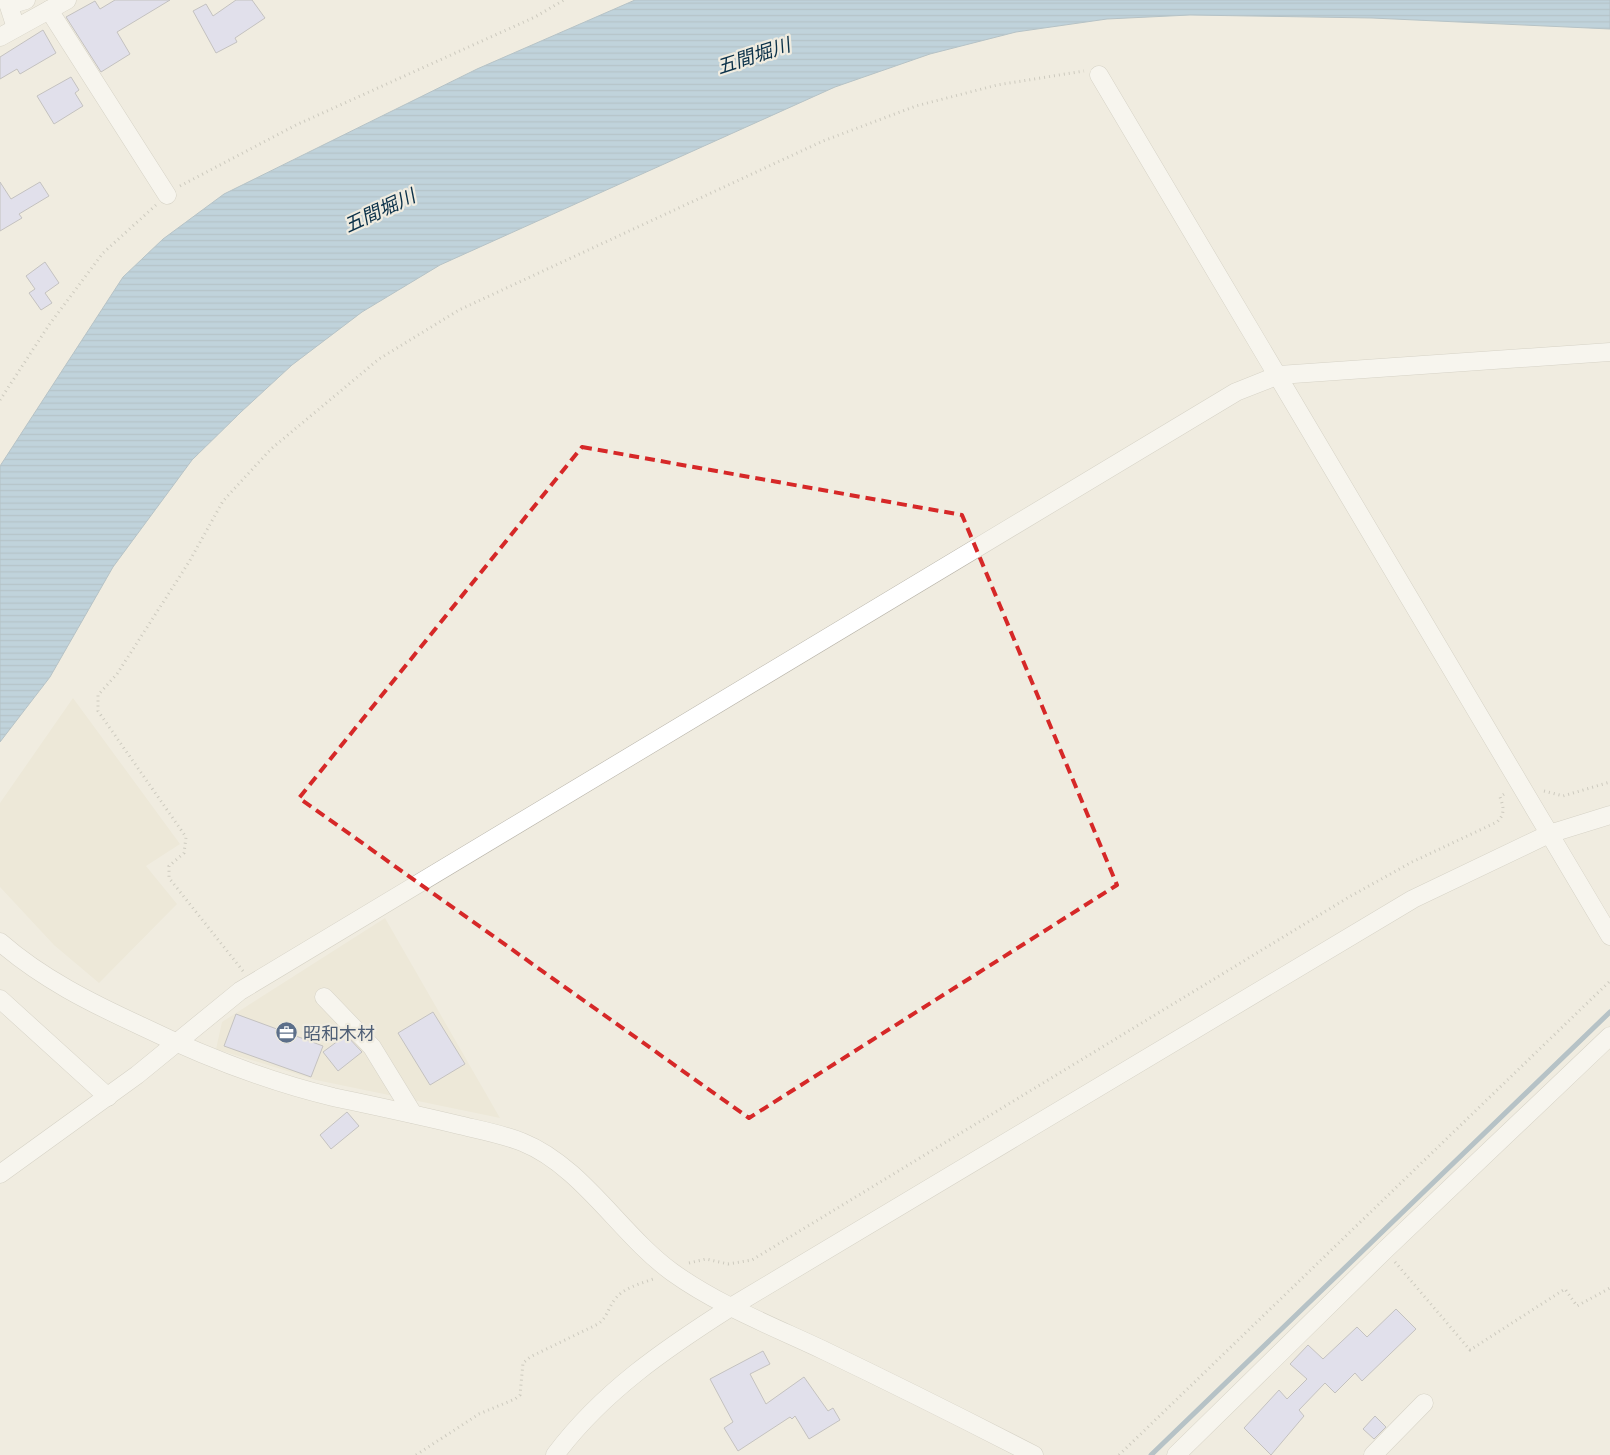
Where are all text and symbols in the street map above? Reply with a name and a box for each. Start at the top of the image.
water label: 五間堀川 [713,32,795,78]
water label: 五間堀川 [340,183,420,236]
office icon: 昭和木材 [275,1021,299,1045]
place label: 昭和木材 [303,1022,375,1044]

